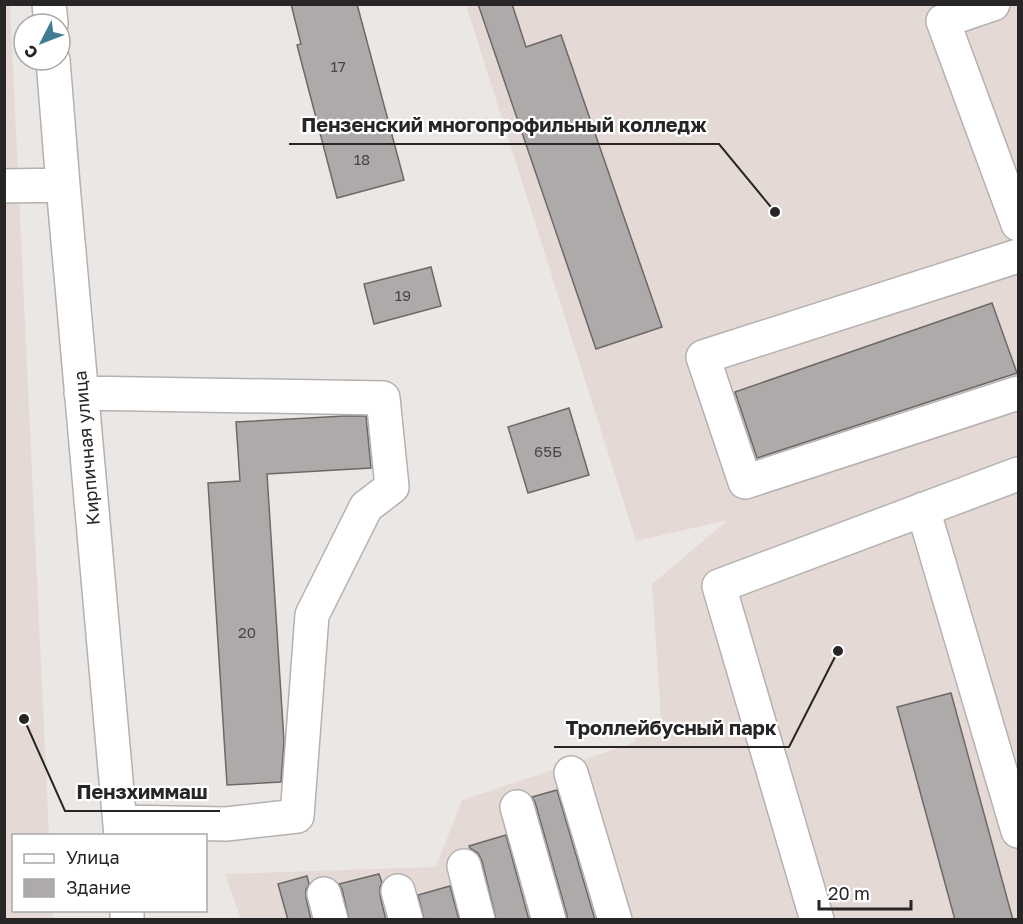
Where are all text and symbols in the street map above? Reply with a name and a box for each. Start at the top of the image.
north arrow [12,12,72,72]
text: С [20,41,42,63]
house number: 17 [330,57,346,75]
callout: Пензенский многопрофильный колледж [289,106,719,144]
text: Пензенский многопрофильный колледж [301,112,707,136]
house number: 18 [354,150,370,168]
house number: 19 [395,286,411,304]
street label: Кирпичная улица [68,370,104,526]
house number: 65Б [534,442,562,460]
house number: 20 [238,623,256,641]
callout: Троллейбусный парк [554,709,789,747]
text: Троллейбусный парк [565,715,777,739]
callout: Пензхиммаш [65,773,220,811]
text: Пензхиммаш [77,779,207,803]
legend [12,834,207,912]
text: Улица [66,846,120,868]
scale bar [819,873,910,911]
text: Здание [66,876,131,898]
text: 20 m [828,882,870,904]

